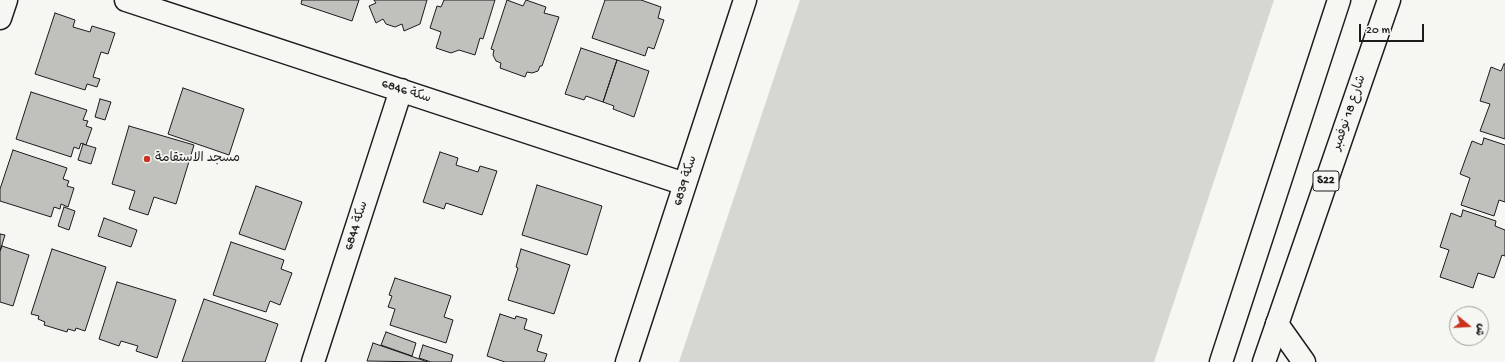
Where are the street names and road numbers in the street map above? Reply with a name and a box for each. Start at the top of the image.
street label: شارع 18 نوفمبر [1330,73,1370,153]
street label: سكة 6846 [379,77,433,107]
street label: سكة 6839 [671,154,701,208]
road number: S22 [1313,171,1339,191]
street label: سكة 6844 [342,199,372,253]

